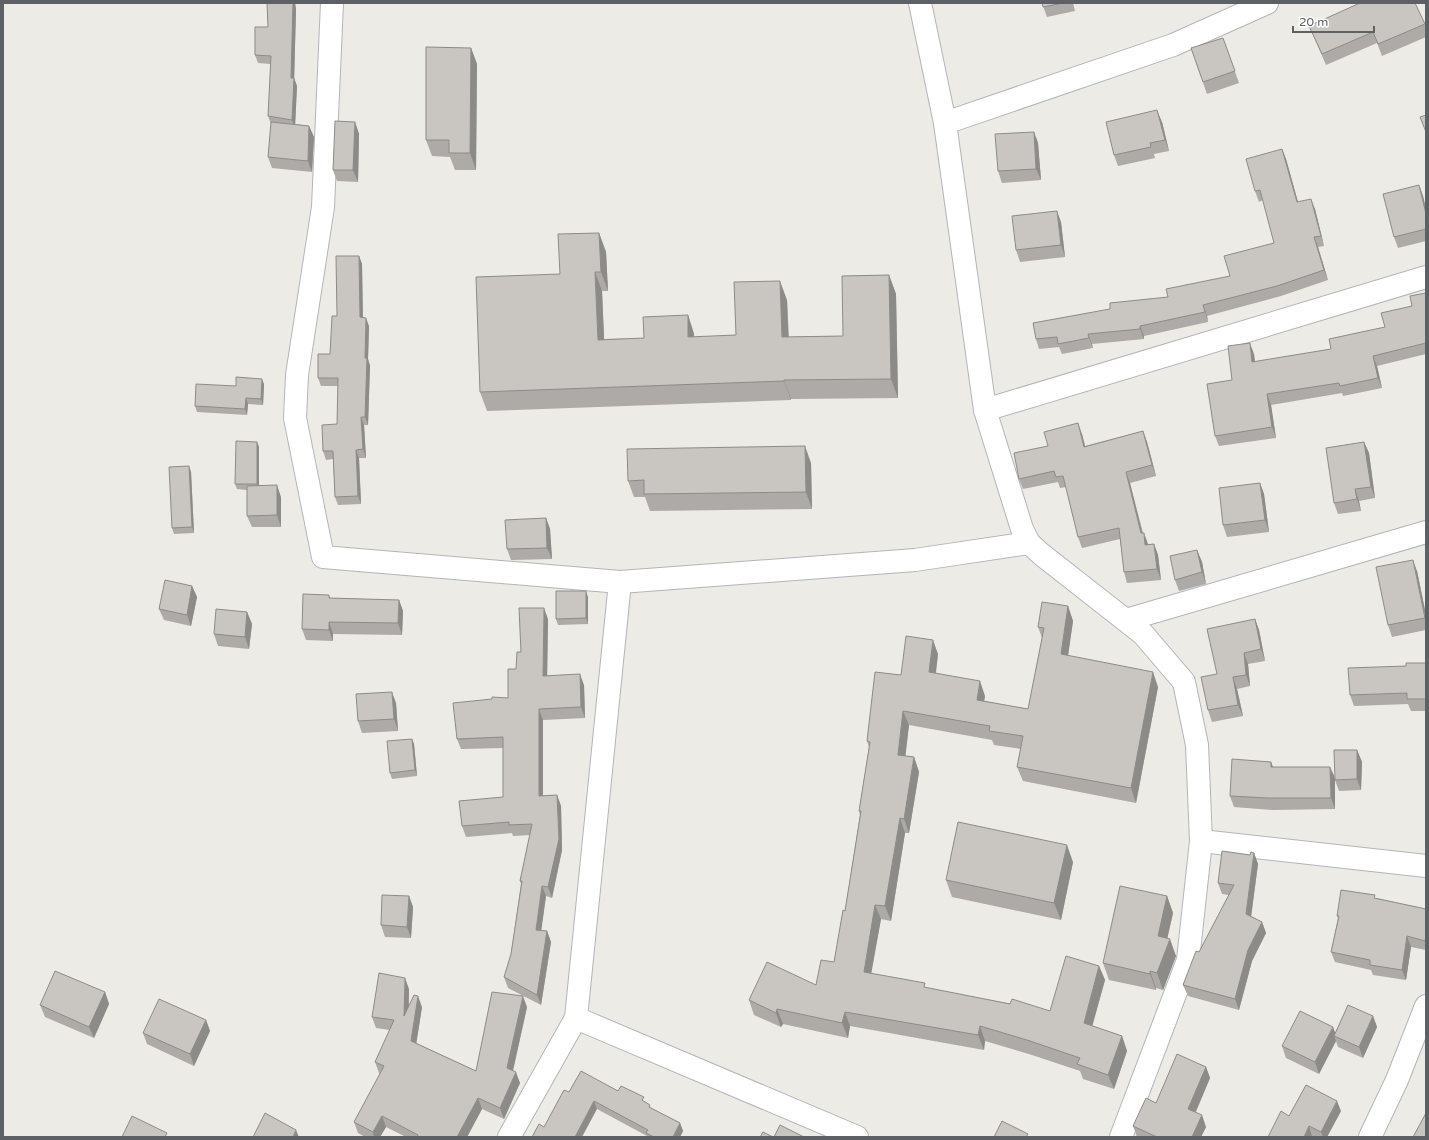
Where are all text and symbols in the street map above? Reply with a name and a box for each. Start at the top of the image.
scale bar [1293,8,1374,34]
text: 20 m [1299,15,1328,29]

